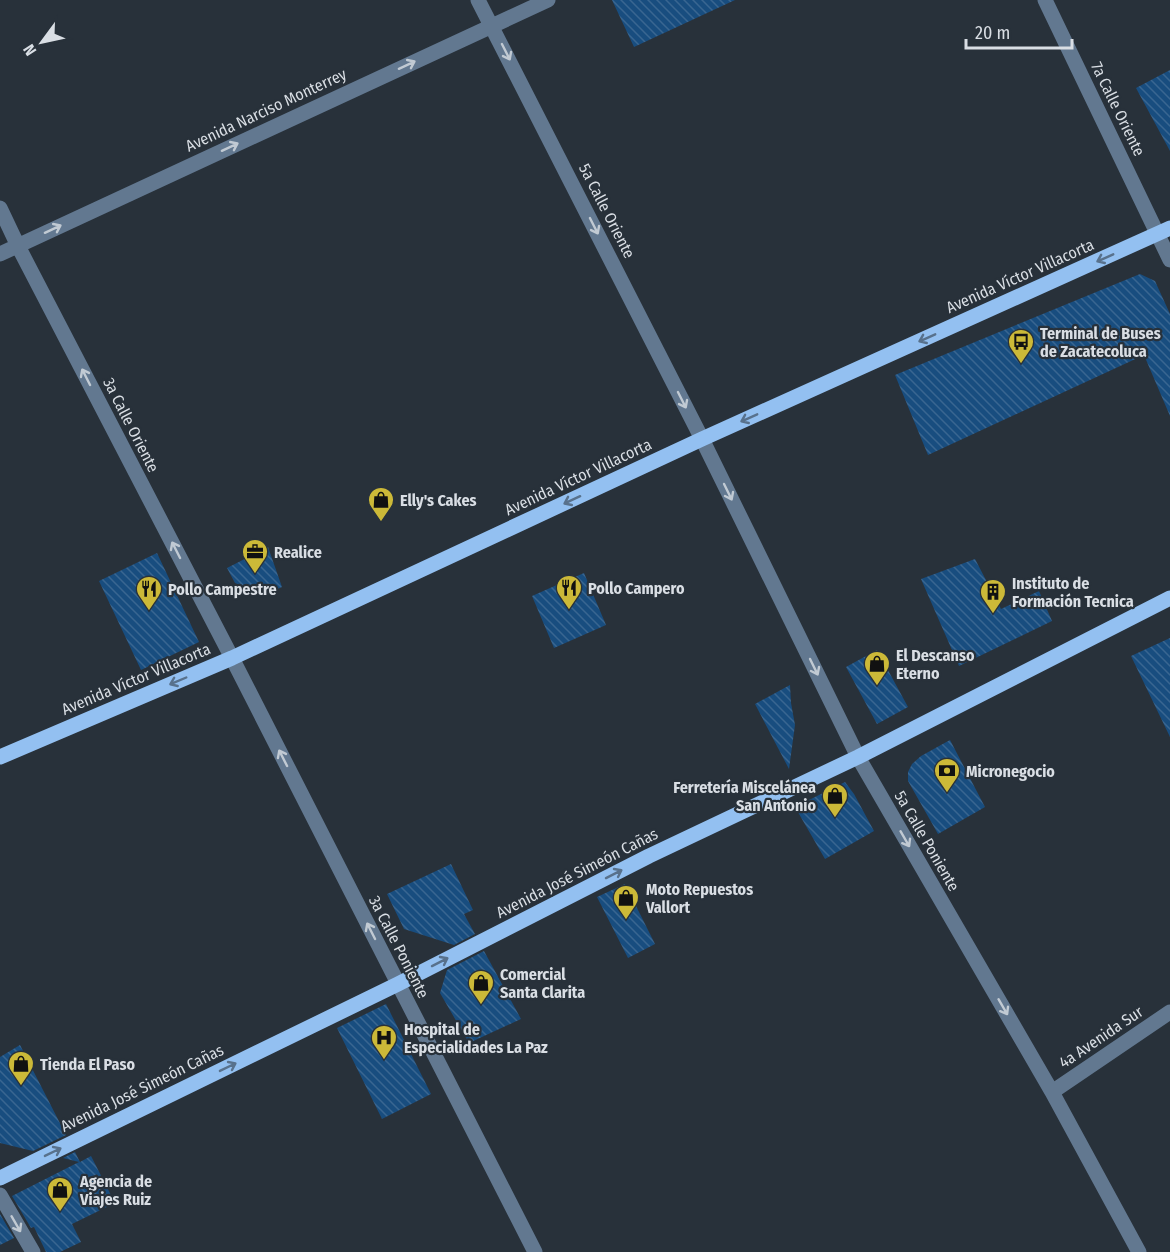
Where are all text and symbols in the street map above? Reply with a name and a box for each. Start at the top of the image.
north arrow [12,12,72,72]
scale bar [966,12,1072,50]
text: 20 m [975,22,1010,44]
text: N [19,41,40,59]
one-way arrow [500,42,512,60]
one-way arrow [397,58,415,70]
street label: 7a Calle Oriente [1087,59,1149,159]
street label: Avenida Narciso Monterrey [182,64,350,156]
one-way arrow [220,141,239,152]
street label: 5a Calle Oriente [575,161,639,262]
one-way arrow [589,216,600,234]
one-way arrow [44,223,62,235]
street label: Avenida Víctor Villacorta [943,235,1097,317]
one-way arrow [1096,252,1114,264]
place label: Terminal de Buses de Zacatecoluca [1040,324,1161,361]
bus stop icon: Terminal de Buses de Zacatecoluca [1006,327,1036,365]
one-way arrow [918,333,936,344]
one-way arrow [80,369,92,386]
street label: 3a Calle Oriente [99,375,163,475]
one-way arrow [677,390,688,408]
one-way arrow [741,413,759,424]
street label: Avenida Víctor Villacorta [502,435,655,519]
one-way arrow [722,482,734,500]
shop icon: Elly's Cakes [366,485,396,523]
place label: Elly's Cakes [400,491,477,510]
one-way arrow [564,494,582,506]
office icon: Realice [240,537,270,575]
one-way arrow [170,542,182,559]
place label: Realice [274,543,322,562]
restaurant icon: Pollo Campero [554,573,584,611]
restaurant icon: Pollo Campestre [134,574,164,612]
place label: Instituto de Formación Tecnica [1012,574,1134,611]
building icon: Instituto de Formación Tecnica [978,577,1008,615]
place label: Pollo Campero [588,579,685,598]
place label: Pollo Campestre [168,580,277,599]
street label: Avenida Víctor Villacorta [59,639,213,719]
place label: El Descanso Eterno [896,646,975,683]
shop icon: El Descanso Eterno [862,649,892,687]
one-way arrow [808,657,820,675]
one-way arrow [169,676,188,687]
one-way arrow [277,749,288,767]
bank icon: Micronegocio [932,756,962,794]
place label: Micronegocio [966,762,1055,781]
place label: Ferretería Miscelánea San Antonio [673,778,816,815]
shop icon: Ferretería Miscelánea San Antonio [820,781,850,819]
street label: 5a Calle Poniente [891,787,963,895]
street label: Avenida José Simeón Cañas [493,824,661,922]
one-way arrow [900,830,912,847]
one-way arrow [605,868,623,879]
place label: Moto Repuestos Vallort [645,880,753,917]
shop icon: Moto Repuestos Vallort [611,883,641,921]
street label: 3a Calle Poniente [365,893,433,1002]
one-way arrow [365,923,377,941]
one-way arrow [431,956,449,967]
place label: Comercial Santa Clarita [500,965,585,1002]
shop icon: Comercial Santa Clarita [466,968,496,1006]
one-way arrow [998,998,1009,1016]
street label: 4a Avenida Sur [1055,1002,1147,1072]
place label: Hospital de Especialidades La Paz [404,1020,548,1057]
hospital icon: Hospital de Especialidades La Paz [369,1023,399,1061]
street label: Avenida José Simeón Cañas [57,1040,227,1136]
shop icon: Tienda El Paso [6,1049,36,1087]
place label: Tienda El Paso [40,1055,135,1074]
one-way arrow [218,1060,236,1072]
one-way arrow [43,1146,61,1158]
place label: Agencia de Viajes Ruiz [79,1172,152,1209]
shop icon: Agencia de Viajes Ruiz [45,1175,75,1213]
one-way arrow [11,1214,22,1232]

